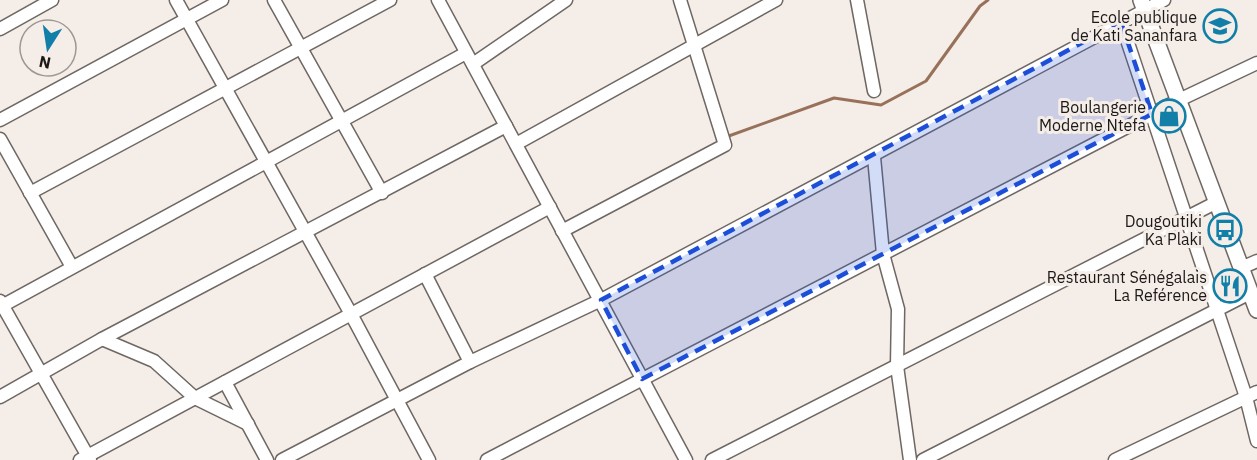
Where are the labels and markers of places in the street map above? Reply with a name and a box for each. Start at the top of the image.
place label: Ecole publique de Kati Sananfara [1071,7,1197,45]
school or university icon: Ecole publique de Kati Sananfara [1202,8,1238,44]
place label: Boulangerie Moderne Ntefa [1039,97,1146,135]
shop icon: Boulangerie Moderne Ntefa [1151,98,1187,134]
place label: Dougoutiki Ka Plaki [1125,211,1202,249]
bus stop icon: Dougoutiki Ka Plaki [1207,212,1243,248]
place label: Restaurant Sénégalais La Reférence [1047,267,1207,305]
restaurant icon: Restaurant Sénégalais La Reférence [1212,268,1248,304]

